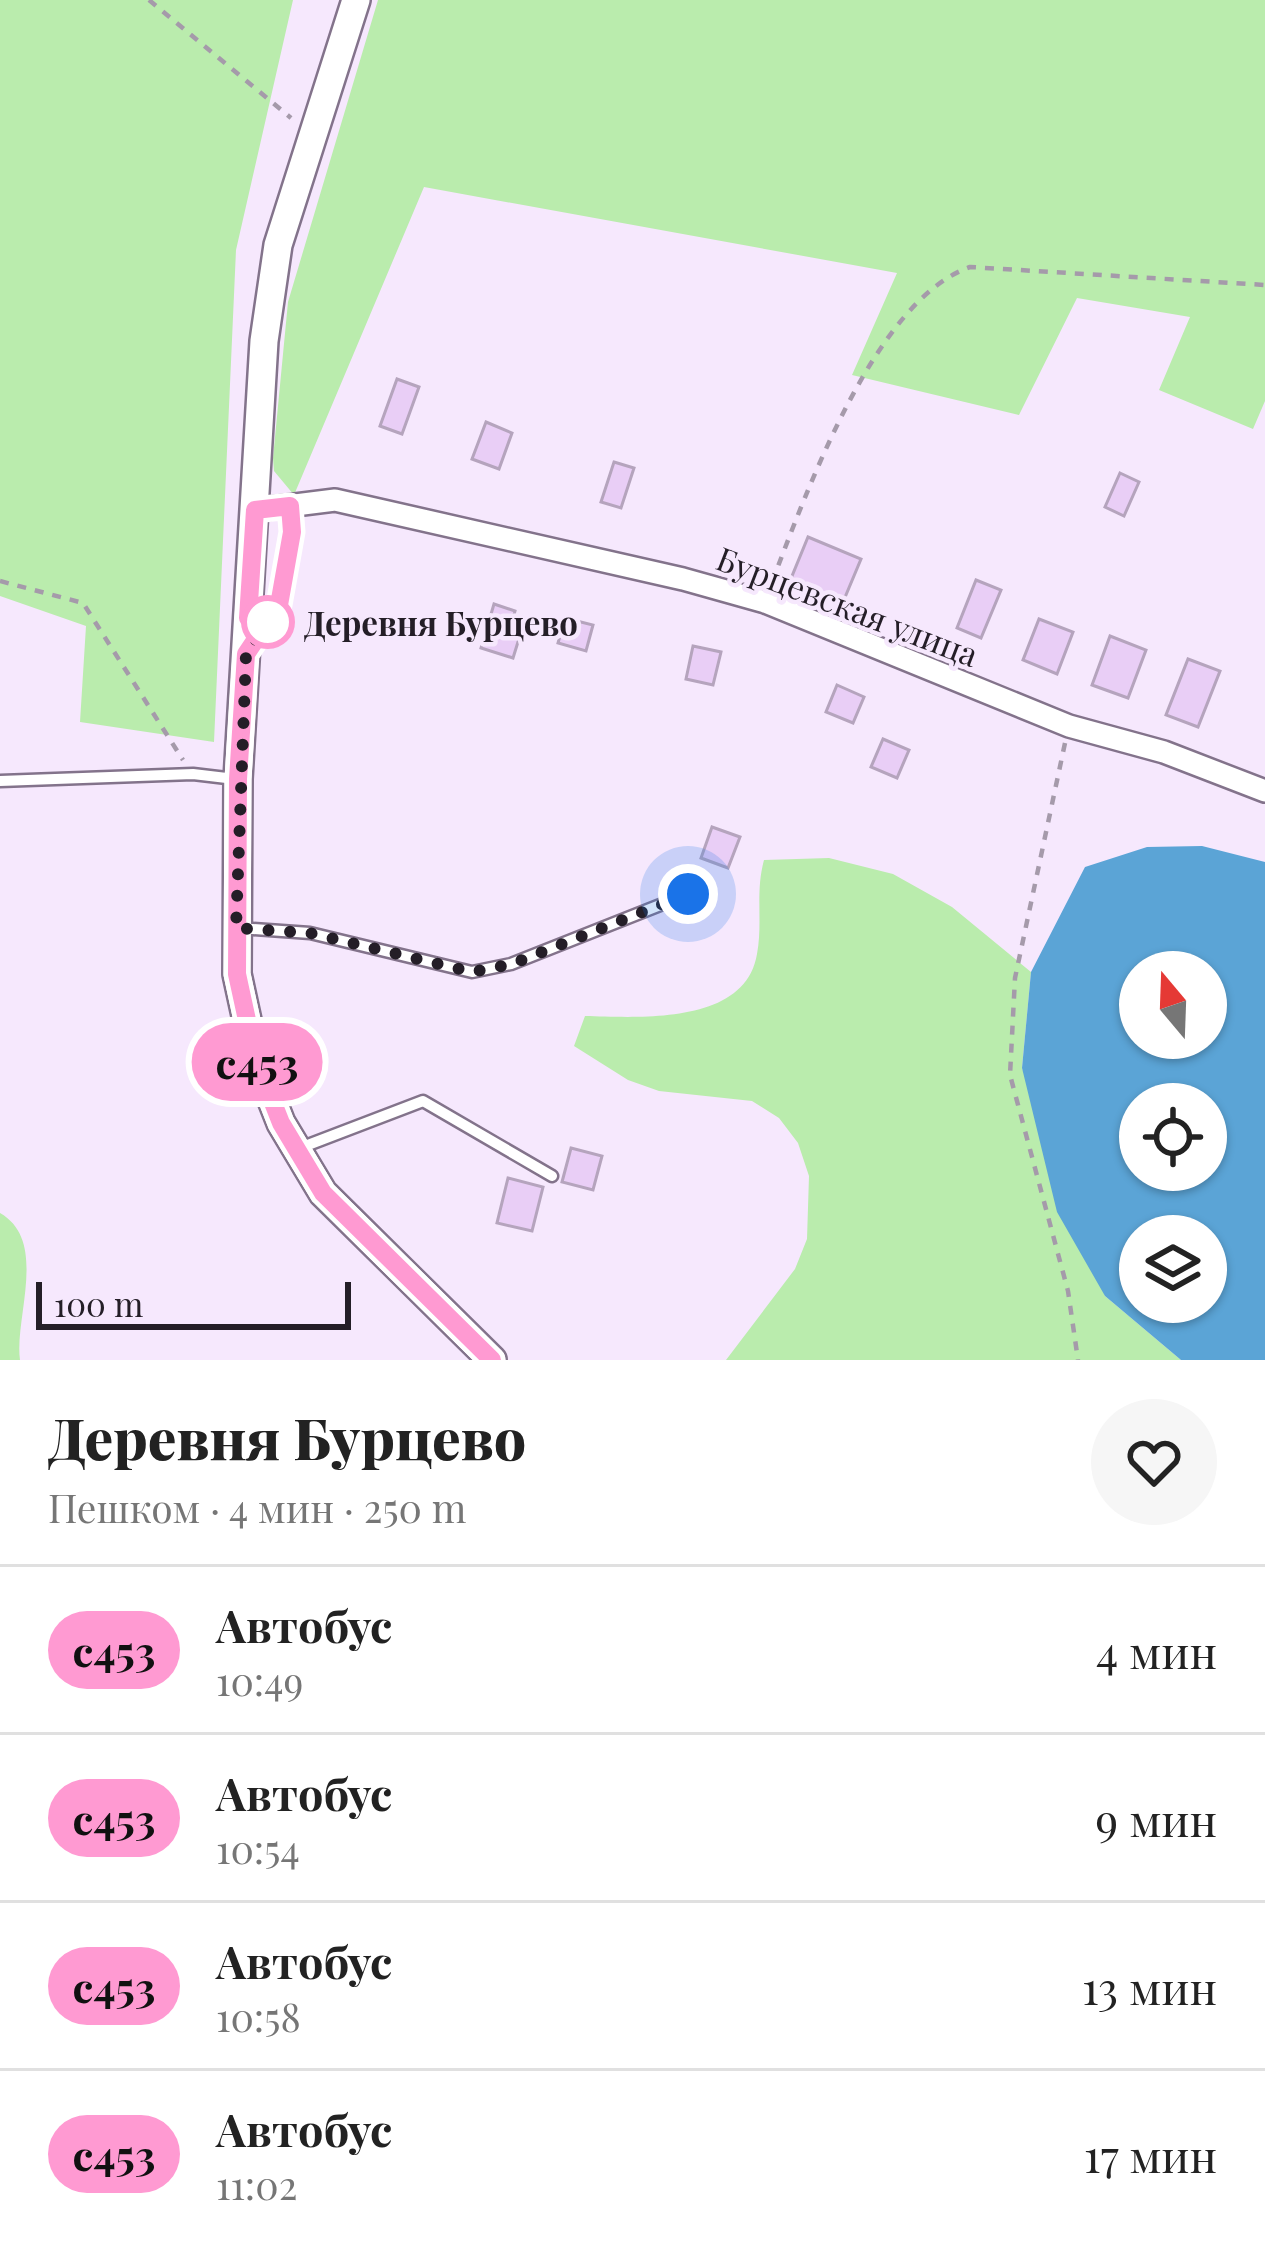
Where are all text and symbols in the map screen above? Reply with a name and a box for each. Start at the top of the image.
street label: Бурцевская улица [711,535,986,675]
marker: Деревня Бурцево [243,597,293,647]
place label: Деревня Бурцево [304,600,578,644]
your location [658,864,718,924]
north arrow [1119,951,1227,1059]
map controls [1119,951,1227,1323]
line badge: с453 [173,1023,341,1101]
text: с453 [216,1034,298,1090]
button: locate [1119,1083,1227,1191]
button: layers [1119,1215,1227,1323]
scale bar [36,1276,351,1329]
text: 100 m [54,1281,143,1325]
text: Деревня Бурцево [48,1398,526,1474]
button: heart [1091,1399,1217,1525]
text: Пешком · 4 мин · 250 m [48,1481,466,1533]
text: Автобус [216,1594,392,1654]
text: 4 мин [1096,1620,1217,1680]
text: с453 [73,1622,155,1678]
text: 10:49 [216,1654,303,1706]
text: Автобус [216,1762,392,1822]
text: 9 мин [1095,1788,1217,1848]
text: с453 [73,1790,155,1846]
text: 10:54 [216,1822,300,1874]
text: Автобус [216,1930,392,1990]
text: 13 мин [1082,1956,1217,2016]
text: с453 [73,1958,155,2014]
text: 10:58 [216,1990,301,2042]
text: Автобус [216,2098,392,2158]
text: 17 мин [1084,2124,1217,2184]
text: с453 [73,2126,155,2182]
text: 11:02 [216,2158,297,2210]

